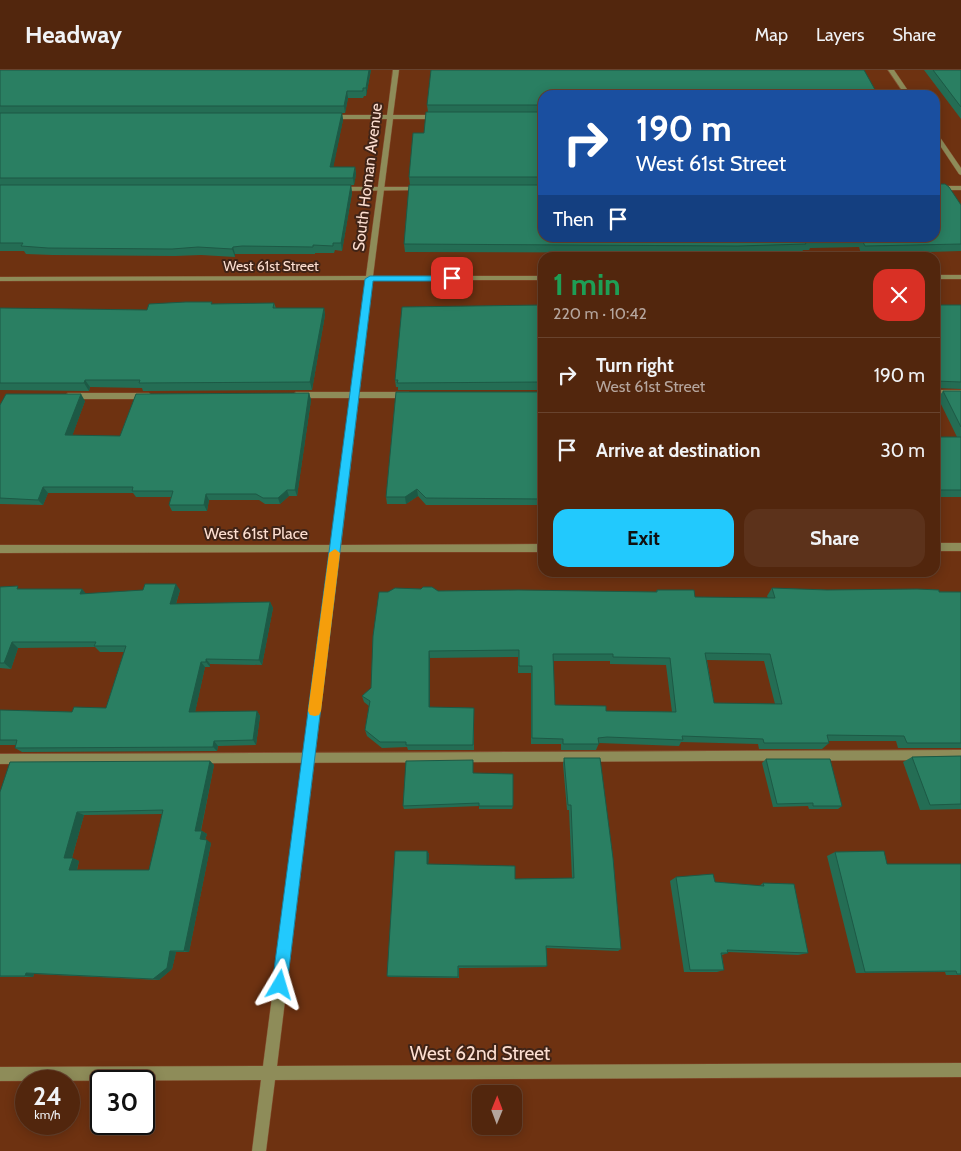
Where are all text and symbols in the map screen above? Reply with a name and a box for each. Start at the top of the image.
text: Headway [25,20,122,49]
text: Map [755,24,788,46]
text: Layers [816,24,865,46]
text: Share [893,24,936,46]
street label: South Homan Avenue [349,102,386,252]
text: 190 m [636,107,732,150]
icon: right [553,110,618,175]
text: West 61st Street [636,150,786,177]
icon: arrive [604,205,632,233]
text: Then [553,208,594,231]
street label: West 61st Street [223,257,319,275]
pin [431,257,473,299]
icon: arrive [438,264,466,292]
text: 1 min [553,266,621,303]
button: close [873,269,925,321]
text: 220 m · 10:42 [553,304,647,323]
text: Turn right [596,354,674,377]
icon: right [553,361,581,389]
text: 190 m [874,364,925,387]
text: West 61st Street [596,377,705,396]
icon: arrive [553,436,581,464]
text: Arrive at destination [596,439,760,462]
text: 30 m [881,439,925,462]
button: Exit [553,509,734,567]
button: Share [744,509,925,567]
street label: West 61st Place [204,524,308,543]
position arrow [253,958,305,1010]
street label: West 62nd Street [410,1042,551,1065]
speed limit sign: 30 [90,1070,155,1135]
text: 24 [33,1081,62,1111]
north arrow [472,1085,522,1135]
map controls [472,1085,522,1135]
text: km/h [34,1107,61,1122]

